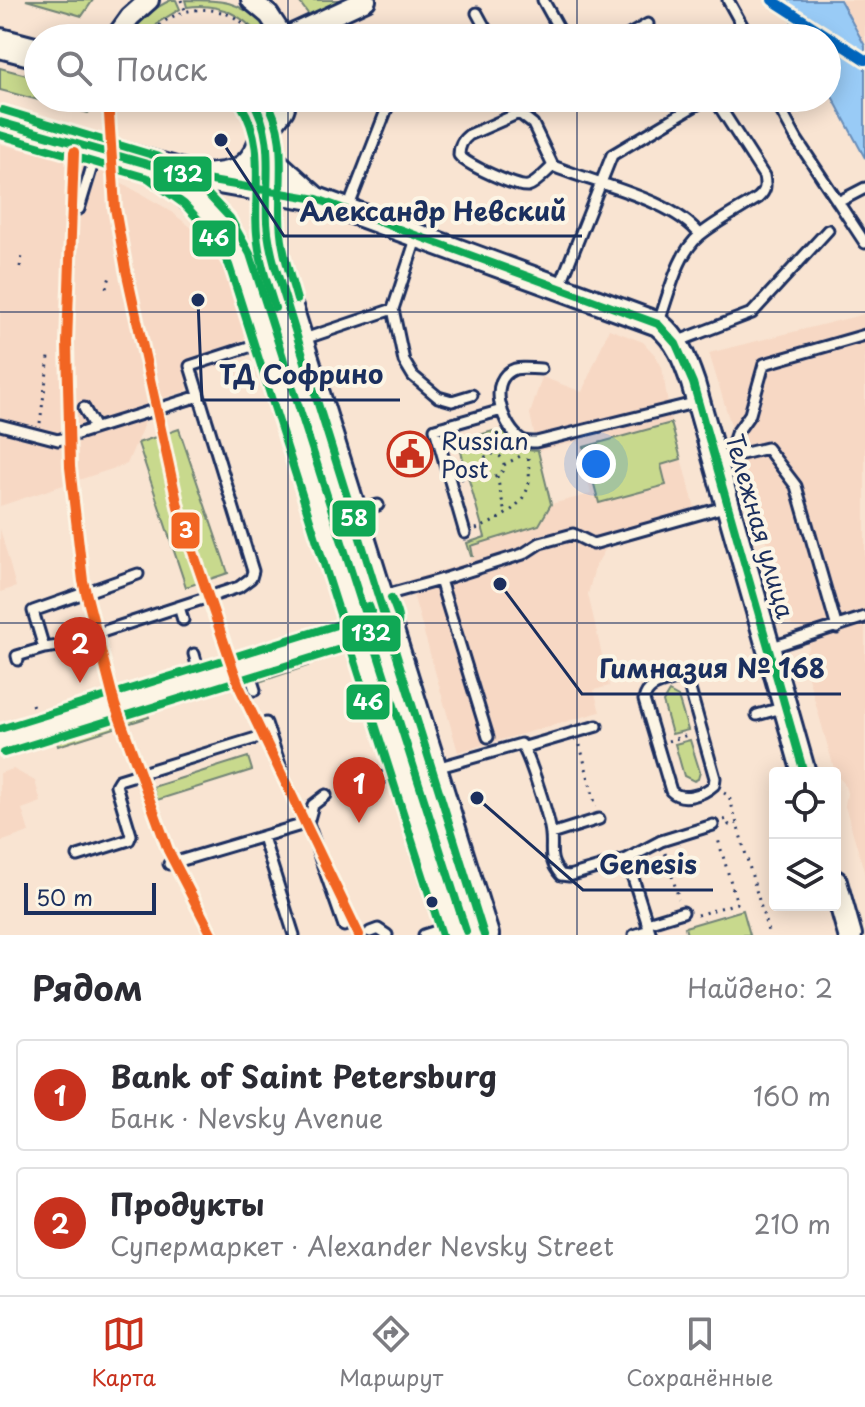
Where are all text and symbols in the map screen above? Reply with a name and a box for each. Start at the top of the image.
search box [24,24,841,112]
icon: search [52,46,96,90]
text: Поиск [116,46,207,91]
line badge: 132 [152,155,213,193]
text: 132 [163,156,203,189]
callout: Александр Невский [284,186,582,236]
text: Александр Невский [300,191,566,230]
line badge: 46 [191,219,237,258]
text: 46 [199,220,229,253]
callout: ТД Софрино [202,350,400,400]
text: ТД Софрино [219,354,383,393]
place label: Russian Post [441,422,529,486]
street label: Тележная улица [717,429,805,623]
public building icon: Russian Post [386,430,434,478]
your location [576,444,616,484]
line badge: 58 [331,499,377,538]
text: 58 [340,500,368,533]
line badge: 3 [170,511,201,550]
text: 3 [179,512,193,545]
line badge: 132 [341,614,402,653]
text: 132 [351,615,391,648]
pin: 2 [54,617,106,683]
callout: Гимназия № 168 [582,644,841,694]
text: Гимназия № 168 [599,648,825,687]
line badge: 46 [345,683,391,721]
text: 46 [353,684,383,717]
pin: 1 [333,757,385,823]
map controls [769,767,841,911]
button: locate [769,767,841,839]
button: layers [769,839,841,911]
callout: Genesis [583,840,713,890]
text: Genesis [599,844,697,883]
scale bar [24,879,156,915]
text: 50 m [36,880,93,913]
unlabelled marker [424,894,440,910]
text: Рядом [32,961,143,1013]
text: Найдено: 2 [687,968,833,1007]
text: Bank of Saint Petersburg [110,1053,497,1098]
text: 1 [54,1076,66,1115]
text: 160 m [753,1076,831,1115]
text: Банк · Nevsky Avenue [110,1098,383,1137]
text: Продукты [110,1181,264,1226]
text: 2 [51,1204,69,1243]
text: 210 m [754,1204,831,1243]
text: Супермаркет · Alexander Nevsky Street [110,1226,614,1265]
tab: Карта [92,1312,156,1393]
tab: Маршрут [339,1312,443,1393]
tab: Сохранённые [626,1312,773,1393]

